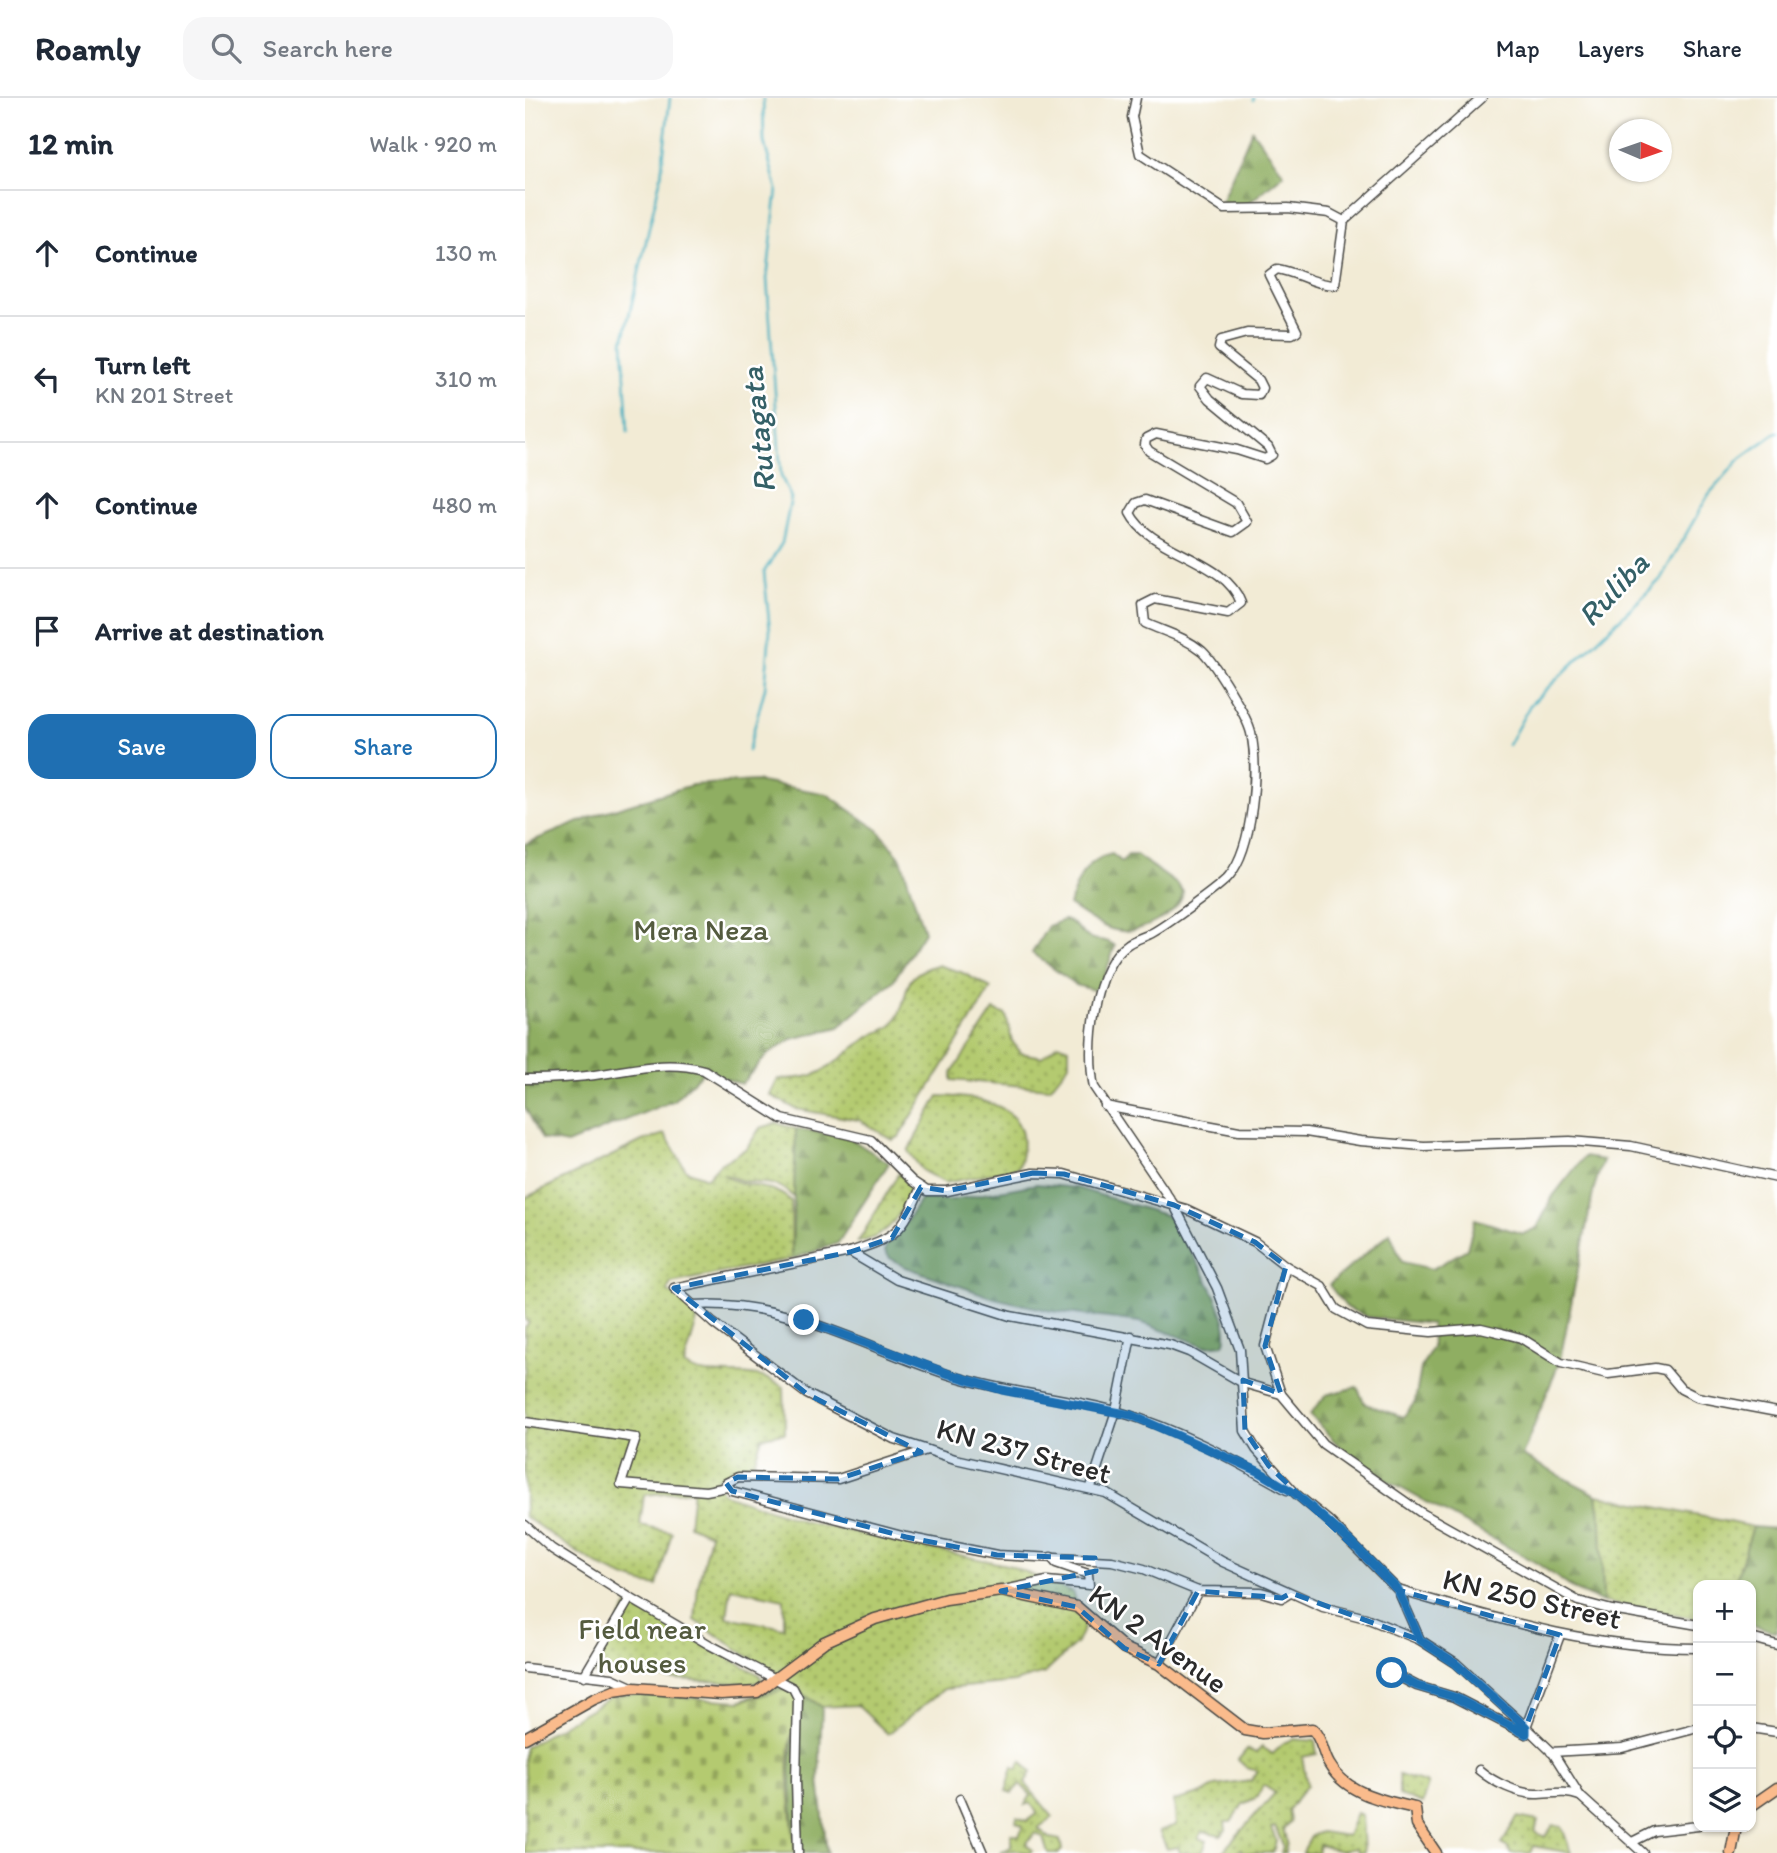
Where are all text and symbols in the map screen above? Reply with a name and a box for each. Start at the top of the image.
search box [183,17,673,80]
text: Roamly [35,29,141,68]
icon: search [207,29,245,67]
text: Search here [263,32,393,64]
text: Map [1496,34,1540,63]
text: Layers [1578,34,1645,63]
text: Share [1683,34,1742,63]
north arrow [1609,119,1672,182]
text: 12 min [28,125,113,162]
text: Walk · 920 m [369,130,497,158]
icon: ahead [28,234,66,272]
text: Continue [95,237,198,269]
text: 130 m [435,239,497,267]
text: Turn left [95,349,191,381]
icon: left [28,360,66,398]
text: 310 m [435,365,497,393]
water label: Rutagata [732,365,784,495]
text: KN 201 Street [95,381,233,409]
icon: ahead [28,486,66,524]
text: Continue [95,489,198,521]
text: 480 m [432,491,497,519]
water label: Ruliba [1569,544,1657,634]
icon: arrive [28,612,66,650]
text: Arrive at destination [95,615,324,647]
button: Save [28,714,256,779]
button: Share [270,714,497,779]
park label: Mera Neza [633,911,769,948]
route end [788,1304,819,1335]
street label: KN 237 Street [933,1409,1115,1492]
street label: KN 250 Street [1439,1560,1625,1637]
street label: KN 2 Avenue [1082,1576,1235,1701]
map controls [1693,1580,1756,1832]
button: + [1693,1580,1756,1643]
park label: Field near houses [578,1610,706,1681]
button: − [1693,1643,1756,1706]
route start [1376,1657,1407,1688]
button: locate [1693,1706,1756,1769]
button: layers [1693,1769,1756,1832]

